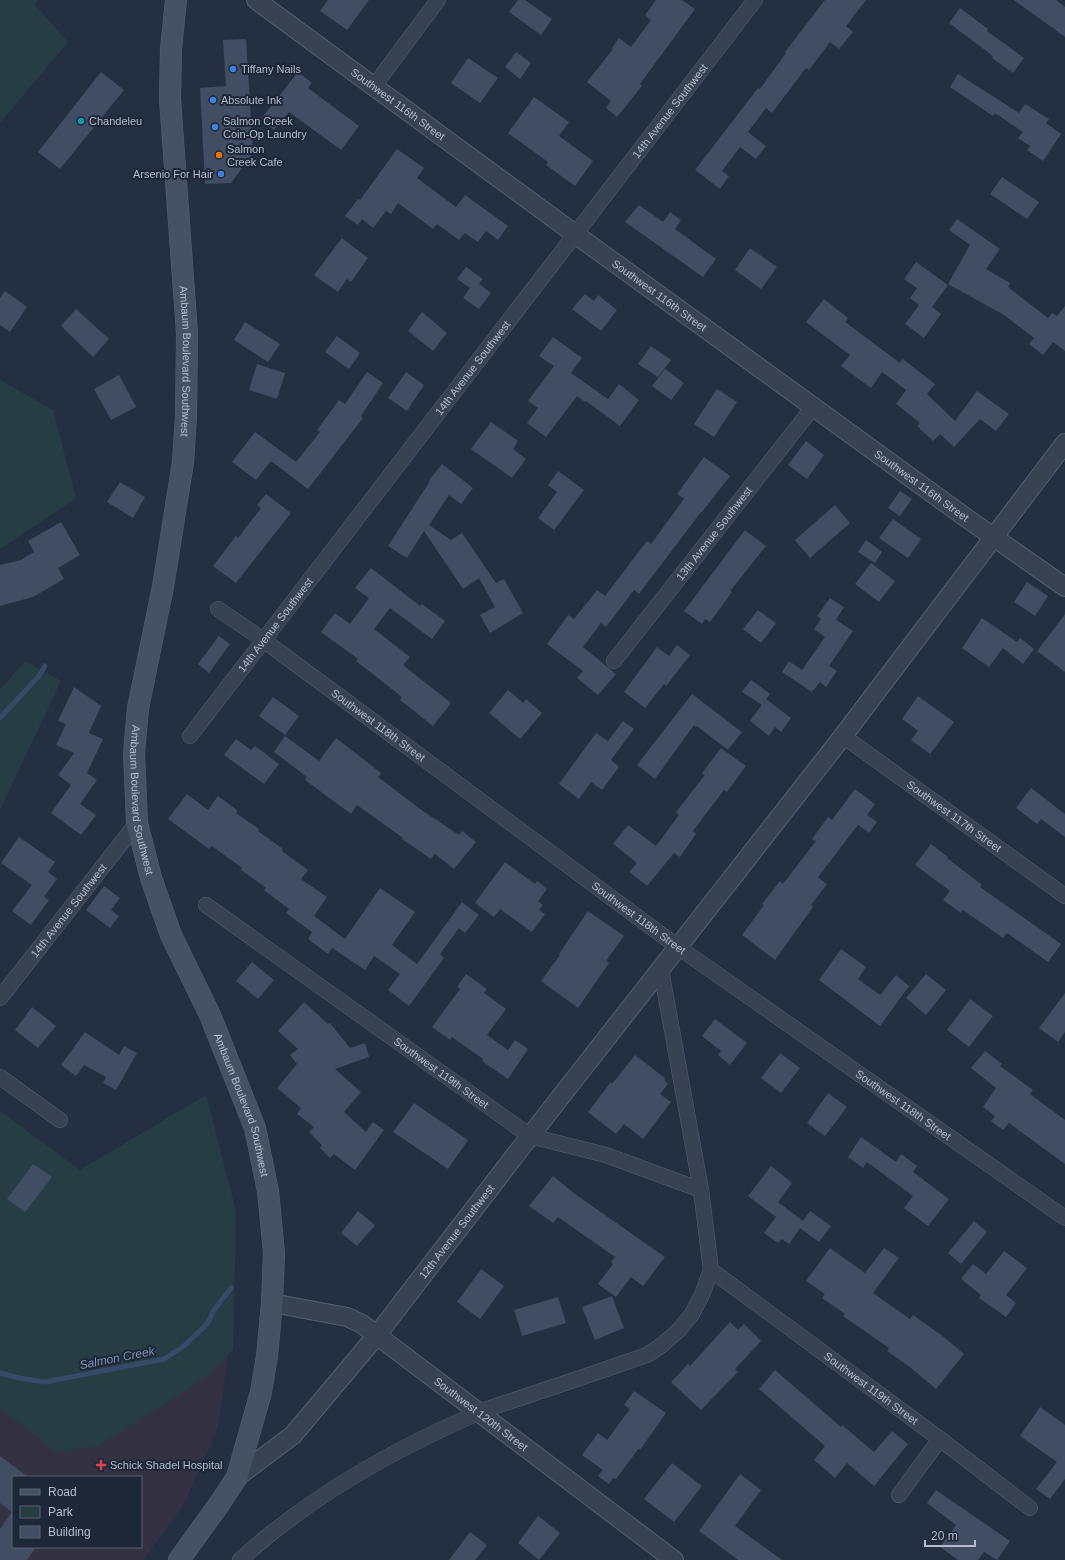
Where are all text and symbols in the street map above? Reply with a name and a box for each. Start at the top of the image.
street label: 14th Avenue Southwest [630,61,710,160]
place label: Tiffany Nails [241,63,301,75]
marker: Tiffany Nails [228,64,238,74]
street label: Southwest 116th Street [349,66,447,143]
place label: Absolute Ink [221,94,282,106]
marker: Absolute Ink [208,95,218,105]
place label: Chandeleu [89,115,142,127]
place label: Salmon Creek Coin-Op Laundry [223,115,307,140]
marker: Chandeleu [76,116,86,126]
marker: Salmon Creek Coin-Op Laundry [210,122,220,132]
place label: Salmon Creek Cafe [227,143,283,168]
marker: Salmon Creek Cafe [214,150,224,160]
place label: Arsenio For Hair [133,168,213,180]
marker: Arsenio For Hair [216,169,226,179]
street label: Southwest 116th Street [610,257,709,334]
street label: Ambaum Boulevard Southwest [178,285,193,437]
street label: 14th Avenue Southwest [433,318,512,417]
street label: Southwest 116th Street [872,447,971,524]
street label: 13th Avenue Southwest [674,484,754,583]
street label: 14th Avenue Southwest [235,575,315,674]
street label: Southwest 118th Street [329,686,428,764]
street label: Ambaum Boulevard Southwest [128,725,156,876]
street label: Southwest 117th Street [905,778,1004,854]
street label: 14th Avenue Southwest [28,861,109,960]
street label: Southwest 118th Street [589,879,688,956]
street label: Ambaum Boulevard Southwest [212,1031,271,1178]
street label: Southwest 119th Street [392,1035,491,1111]
street label: Southwest 118th Street [853,1067,953,1142]
street label: 12th Avenue Southwest [417,1182,496,1281]
water label: Salmon Creek [78,1344,157,1372]
street label: Southwest 119th Street [822,1350,920,1427]
street label: Southwest 120th Street [432,1375,530,1453]
marker: Schick Shadel Hospital [95,1459,107,1471]
place label: Schick Shadel Hospital [110,1459,223,1471]
legend [12,1476,142,1548]
text: Road [48,1485,77,1499]
text: Park [48,1505,74,1519]
scale bar [925,1522,975,1548]
text: Building [48,1525,91,1539]
text: 20 m [931,1529,958,1543]

